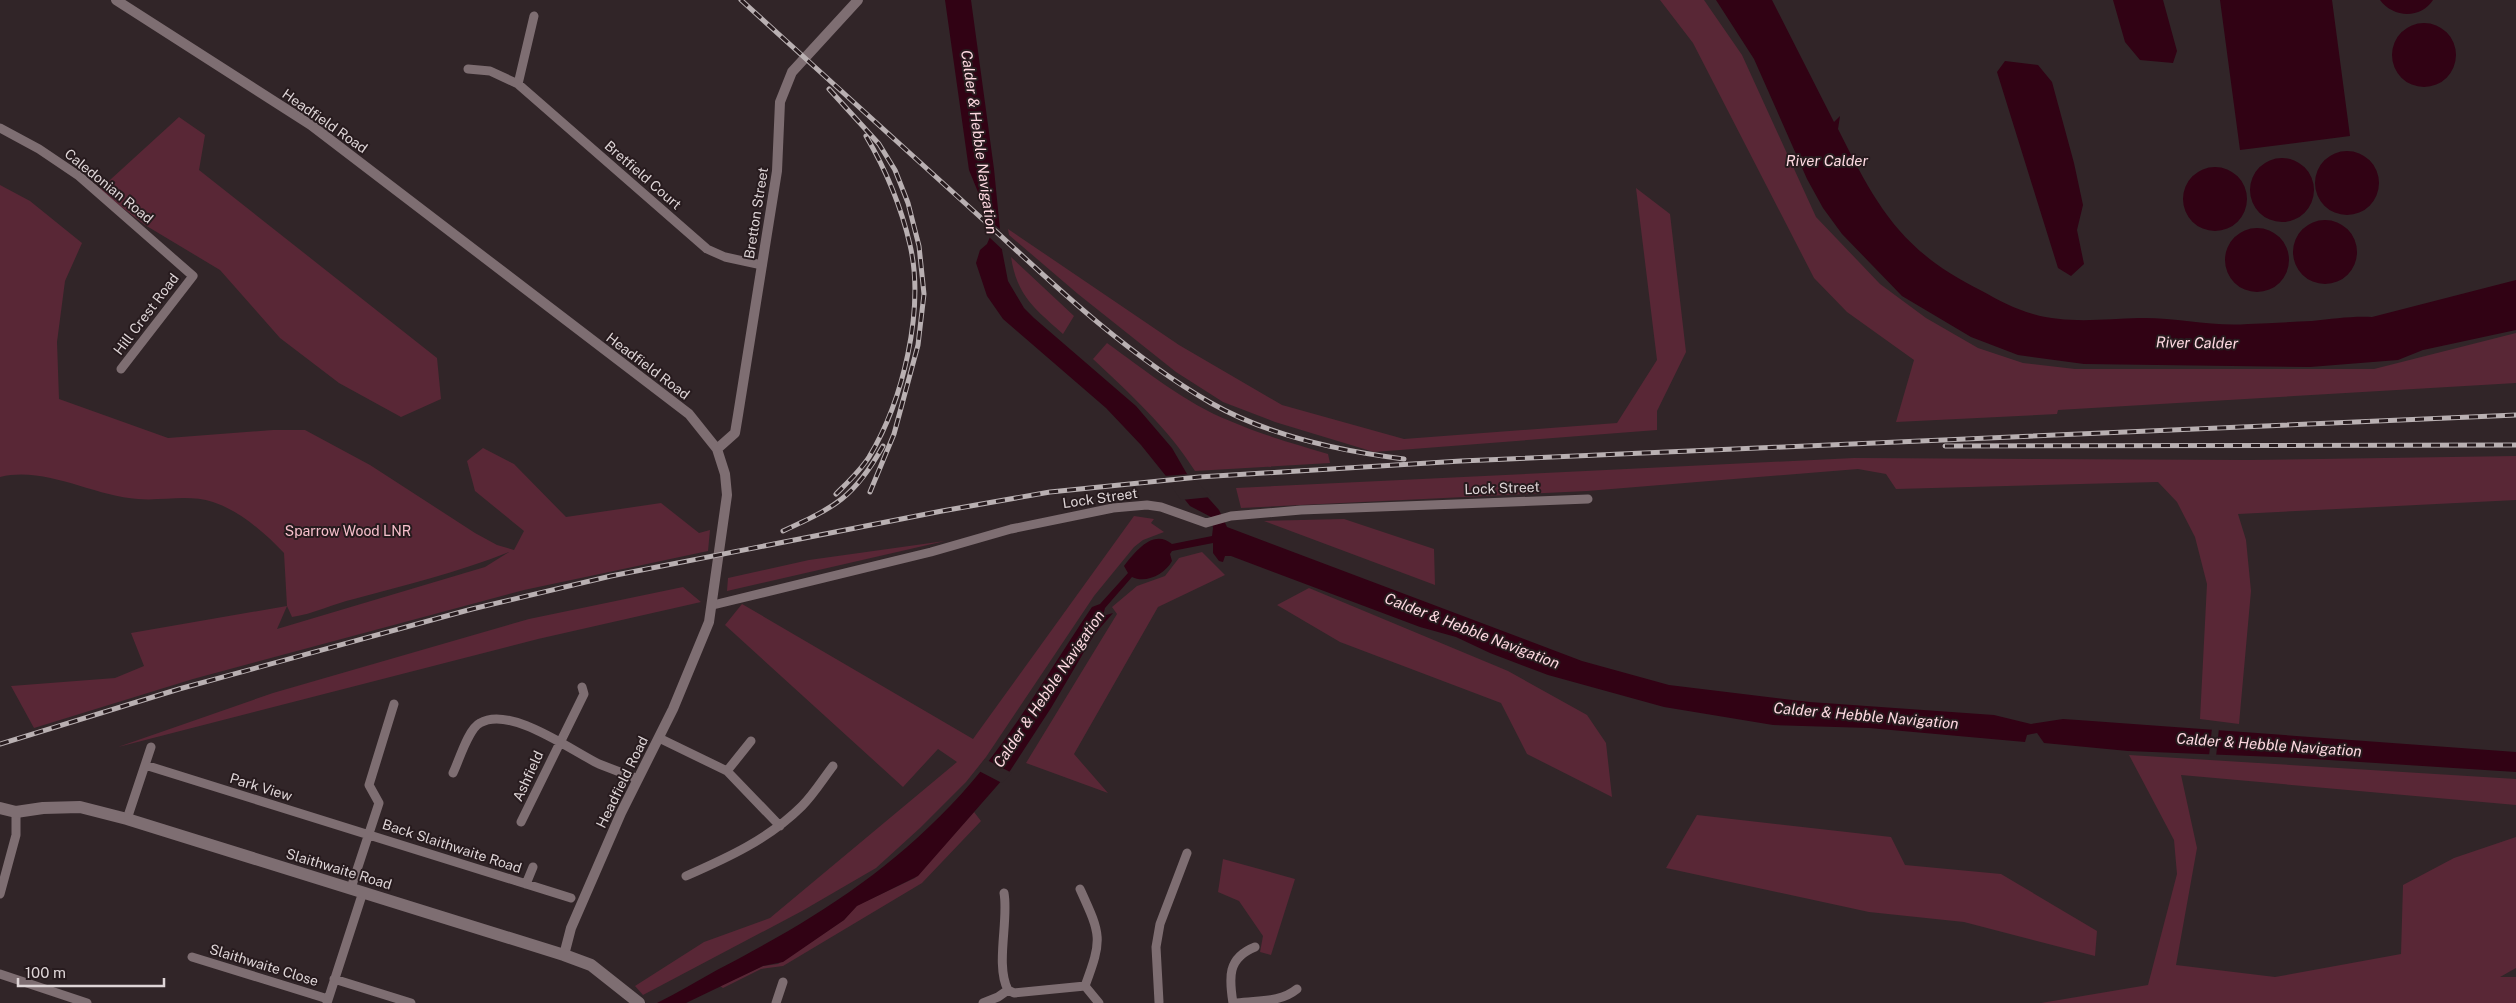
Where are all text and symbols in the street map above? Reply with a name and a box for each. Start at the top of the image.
water label: Calder & Hebble Navigation [958,49,1001,235]
street label: Headfield Road [279,86,371,156]
street label: Bretfield Court [601,137,685,213]
street label: Caledonian Road [61,145,157,227]
water label: River Calder [1786,152,1869,169]
street label: Bretton Street [741,166,771,260]
street label: Hill Crest Road [110,270,182,358]
street label: Headfield Road [603,329,693,403]
water label: River Calder [2156,333,2239,352]
street label: Lock Street [1464,479,1540,497]
street label: Lock Street [1062,485,1138,511]
park label: Sparrow Wood LNR [285,523,411,539]
water label: Calder & Hebble Navigation [1382,589,1562,672]
water label: Calder & Hebble Navigation [990,607,1108,771]
water label: Calder & Hebble Navigation [1773,699,1959,732]
water label: Calder & Hebble Navigation [2176,730,2362,759]
street label: Headfield Road [593,733,651,831]
street label: Ashfield [509,748,547,804]
street label: Park View [228,770,294,804]
street label: Back Slaithwaite Road [380,816,524,876]
street label: Slaithwaite Road [284,845,394,893]
street label: Slaithwaite Close [208,941,320,989]
scale bar [18,956,164,988]
text: 100 m [25,964,66,981]

